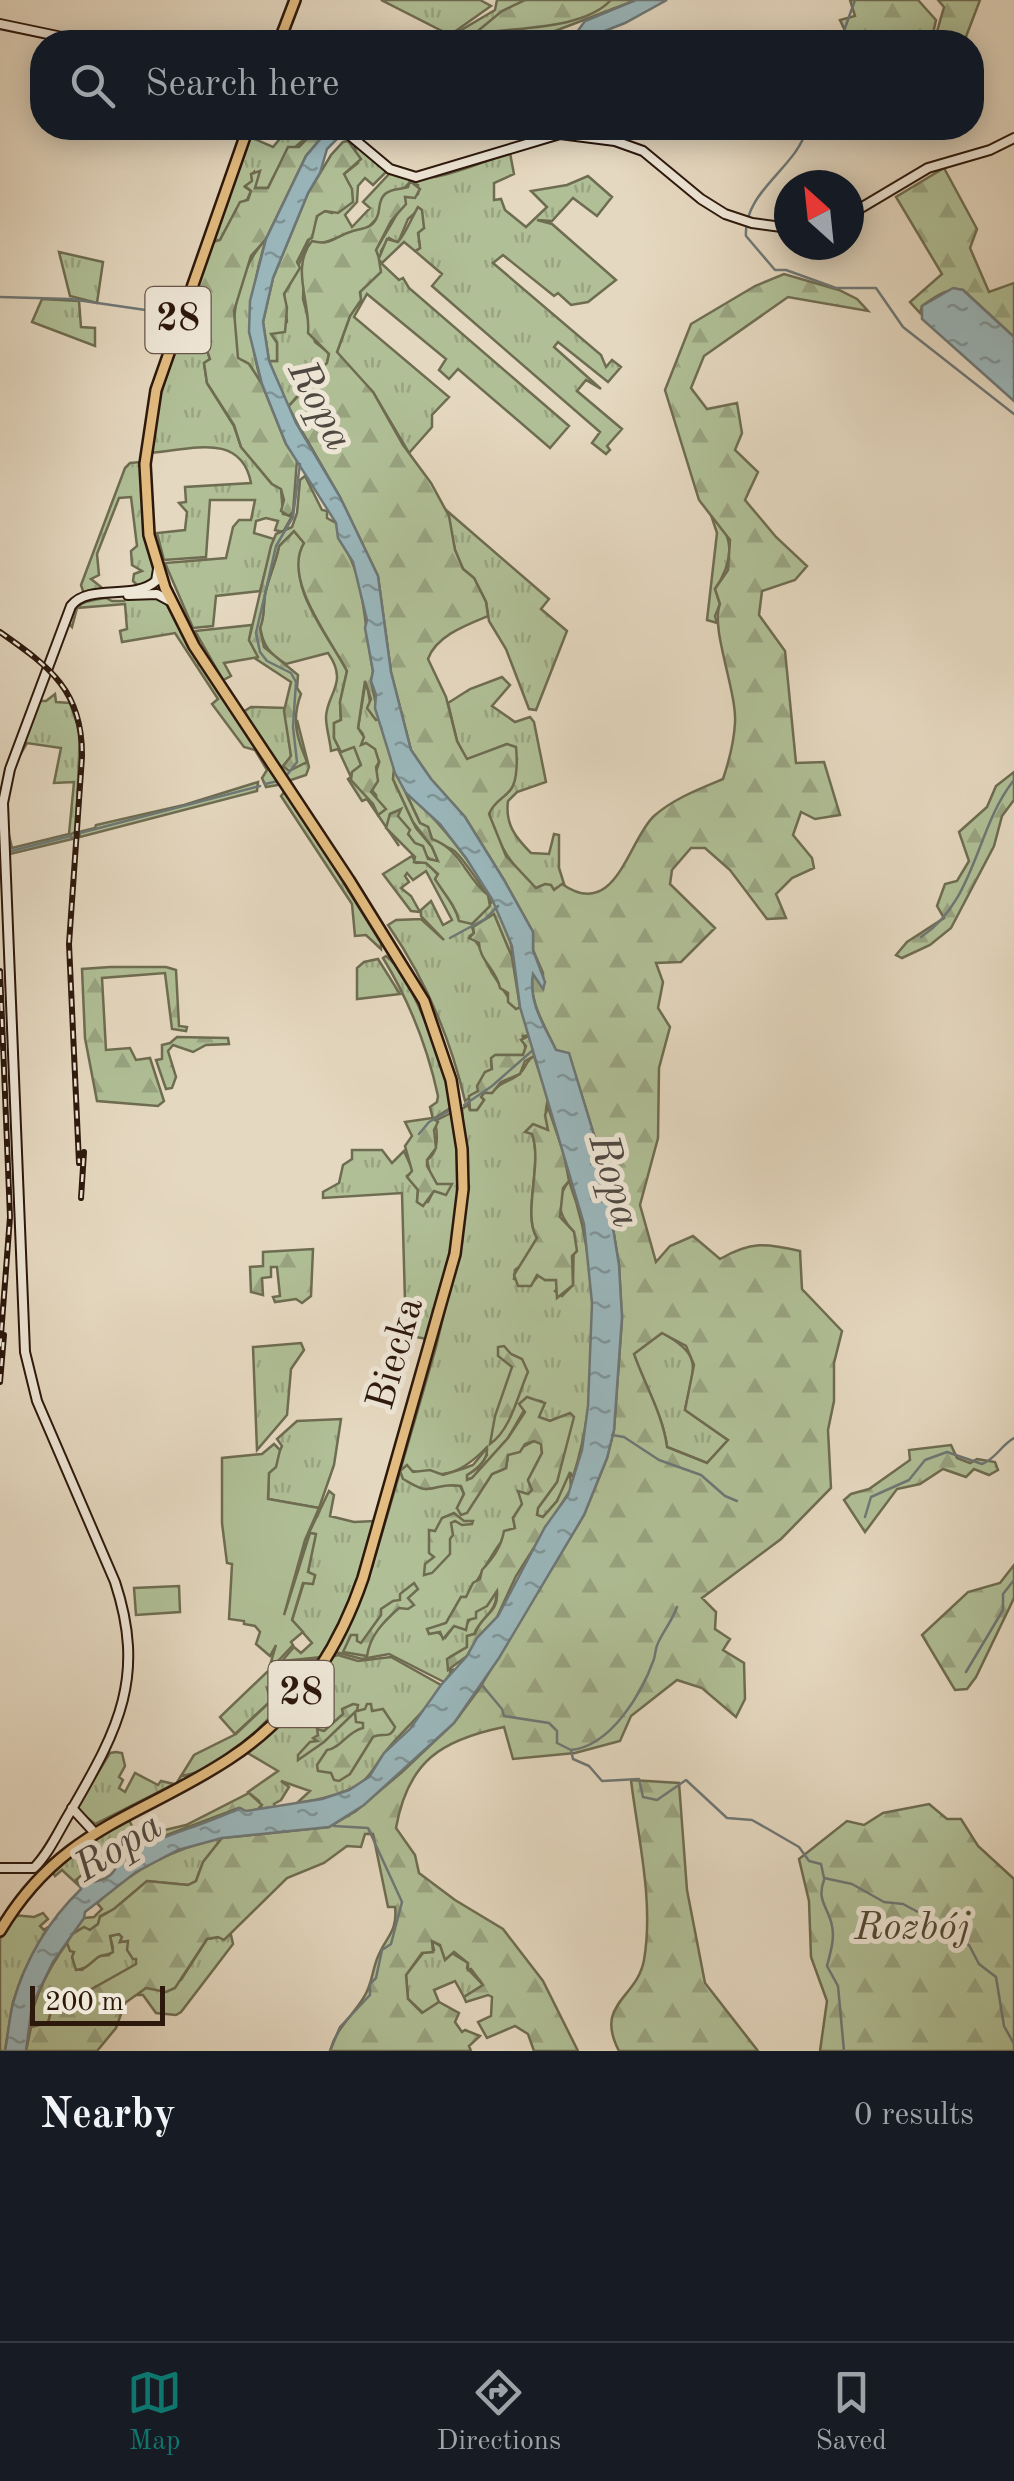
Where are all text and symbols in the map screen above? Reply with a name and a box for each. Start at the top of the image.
search box [30,30,984,140]
icon: search [65,58,120,113]
text: Search here [145,66,340,104]
north arrow [774,170,864,260]
road number: 28 [146,287,210,353]
water label: Ropa [278,353,359,458]
water label: Ropa [579,1129,646,1232]
street label: Biecka [362,1293,432,1415]
road number: 28 [268,1661,334,1727]
water label: Ropa [67,1805,170,1891]
park label: Rozbój [853,1909,971,1949]
scale bar [30,1981,165,2026]
text: 200 m [45,1989,124,2017]
text: Nearby [40,2095,176,2137]
text: 0 results [854,2100,974,2132]
tab: Map [127,2365,182,2460]
tab: Directions [437,2365,561,2460]
tab: Saved [815,2365,887,2460]

